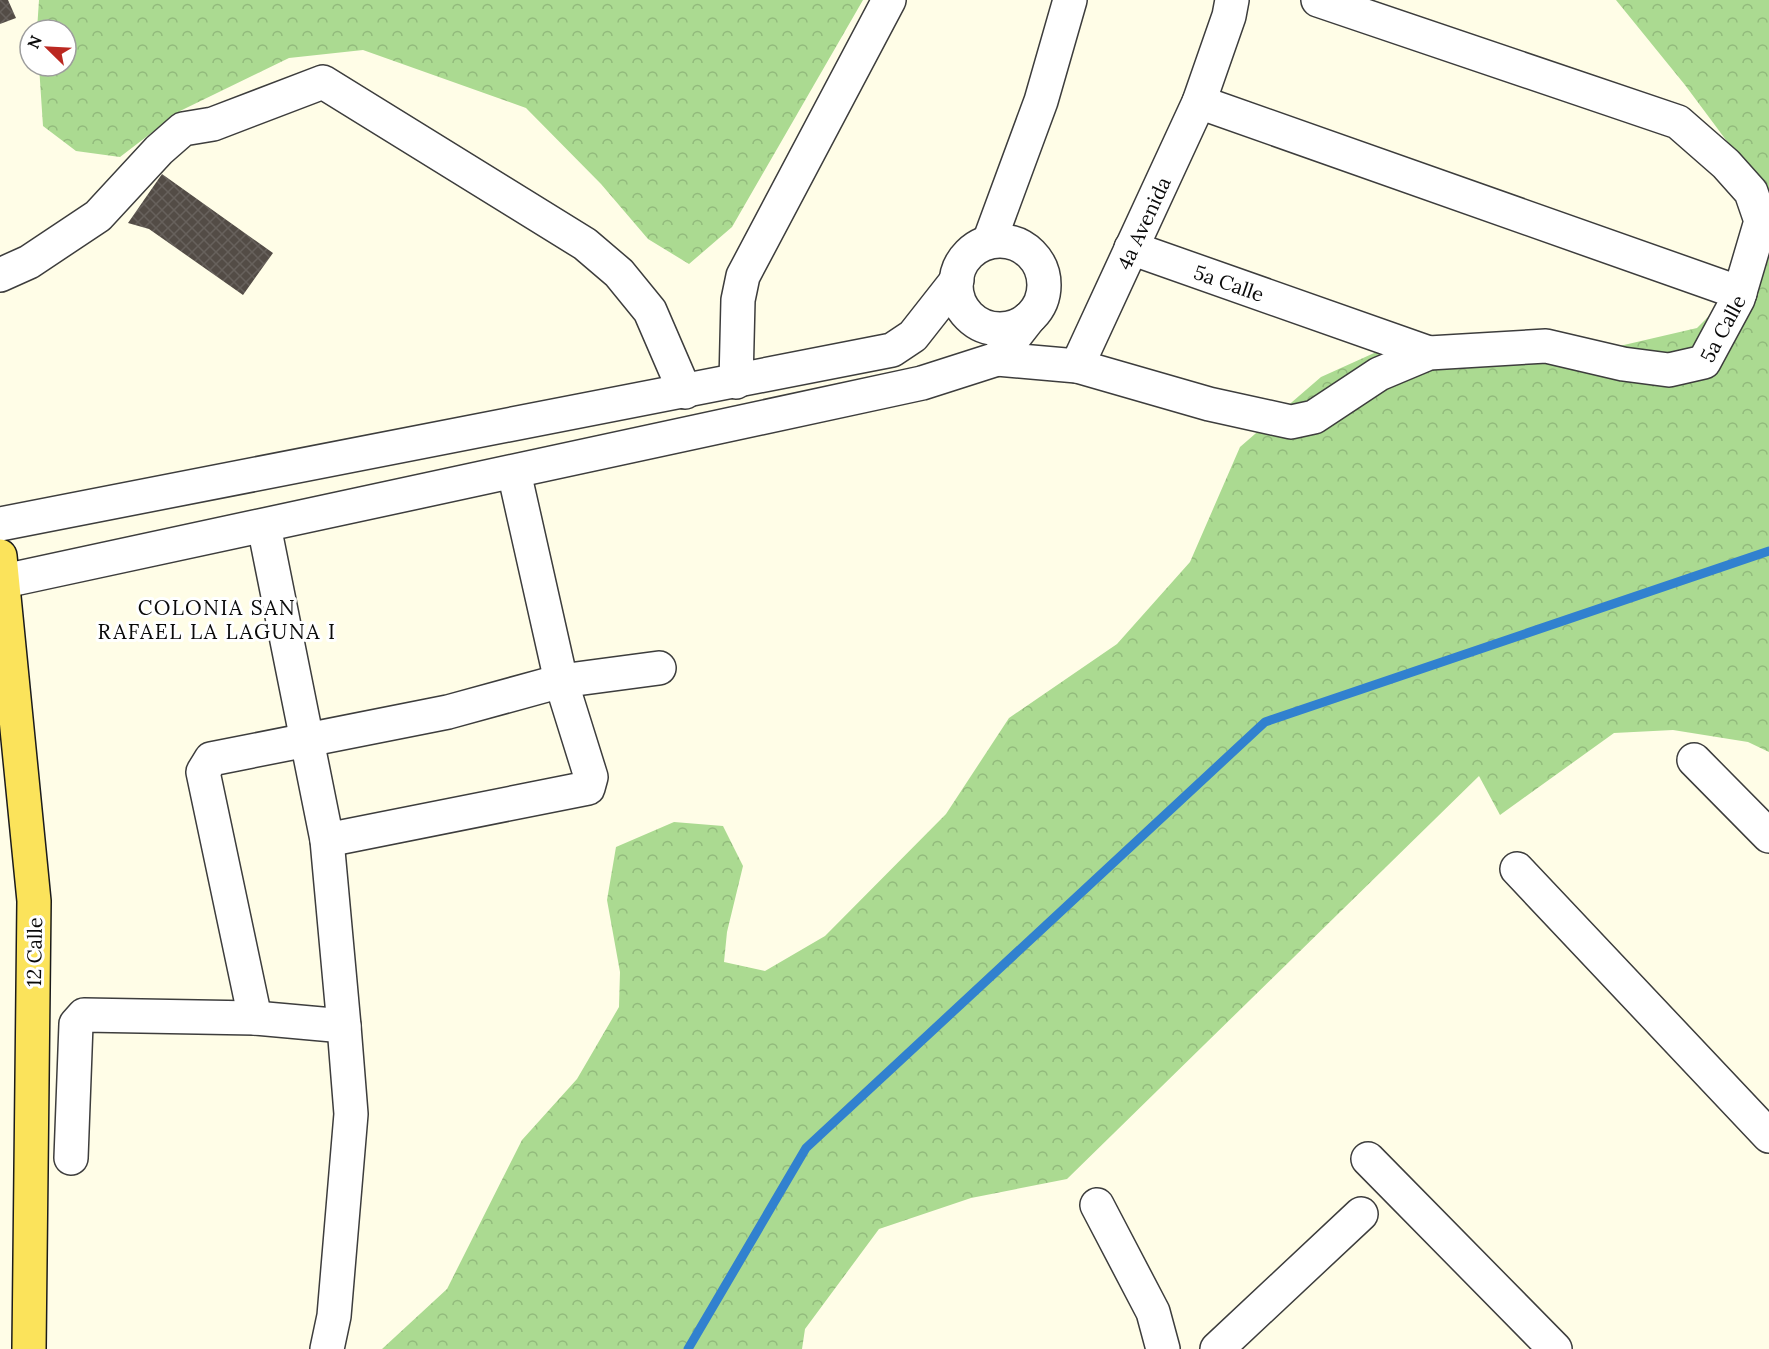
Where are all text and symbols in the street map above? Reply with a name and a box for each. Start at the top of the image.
north arrow [18,18,78,78]
text: N [23,32,46,52]
street label: 4a Avenida [1111,172,1175,273]
street label: 5a Calle [1191,259,1268,306]
street label: 5a Calle [1694,290,1751,366]
district label: COLONIA SAN RAFAEL LA LAGUNA I [97,594,337,645]
street label: 12 Calle [21,917,47,987]

